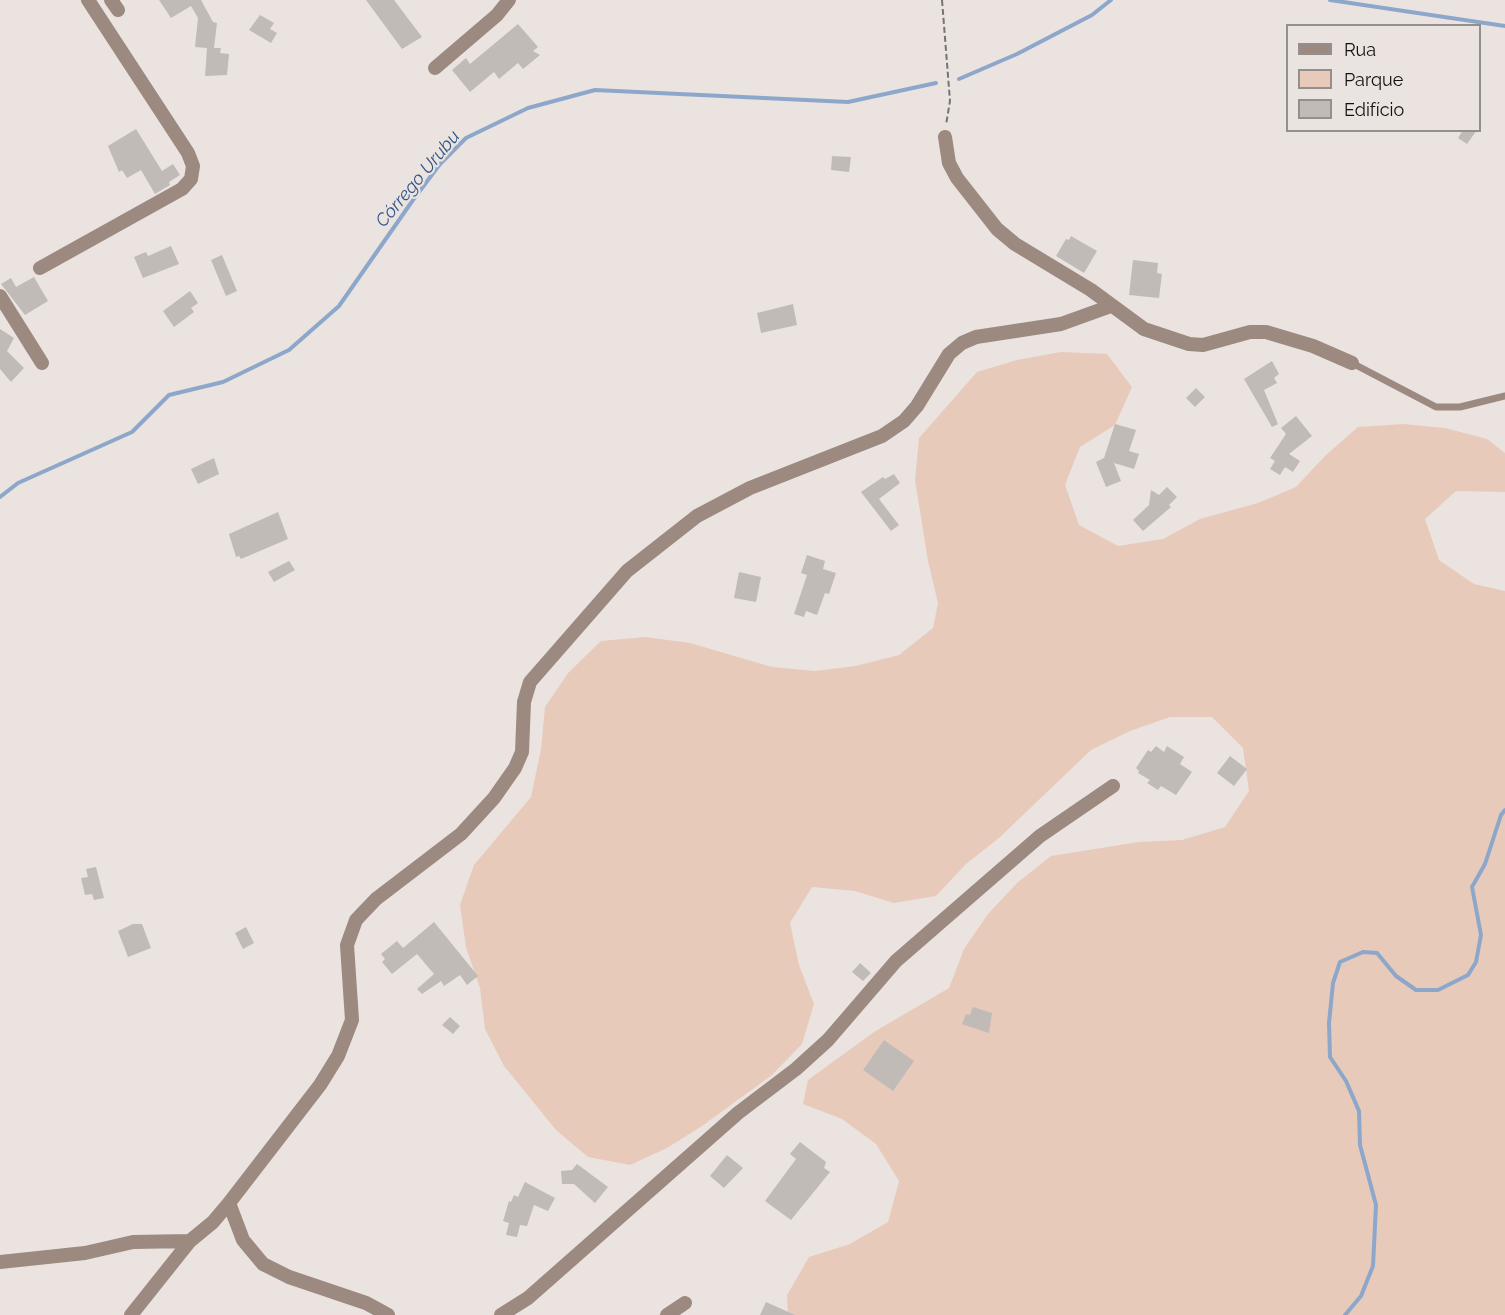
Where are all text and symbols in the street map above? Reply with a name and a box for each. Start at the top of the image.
legend [1286,24,1481,132]
text: Rua [1344,39,1376,60]
text: Parque [1344,69,1403,90]
text: Edifício [1344,99,1404,120]
water label: Córrego Urubu [371,126,465,232]

